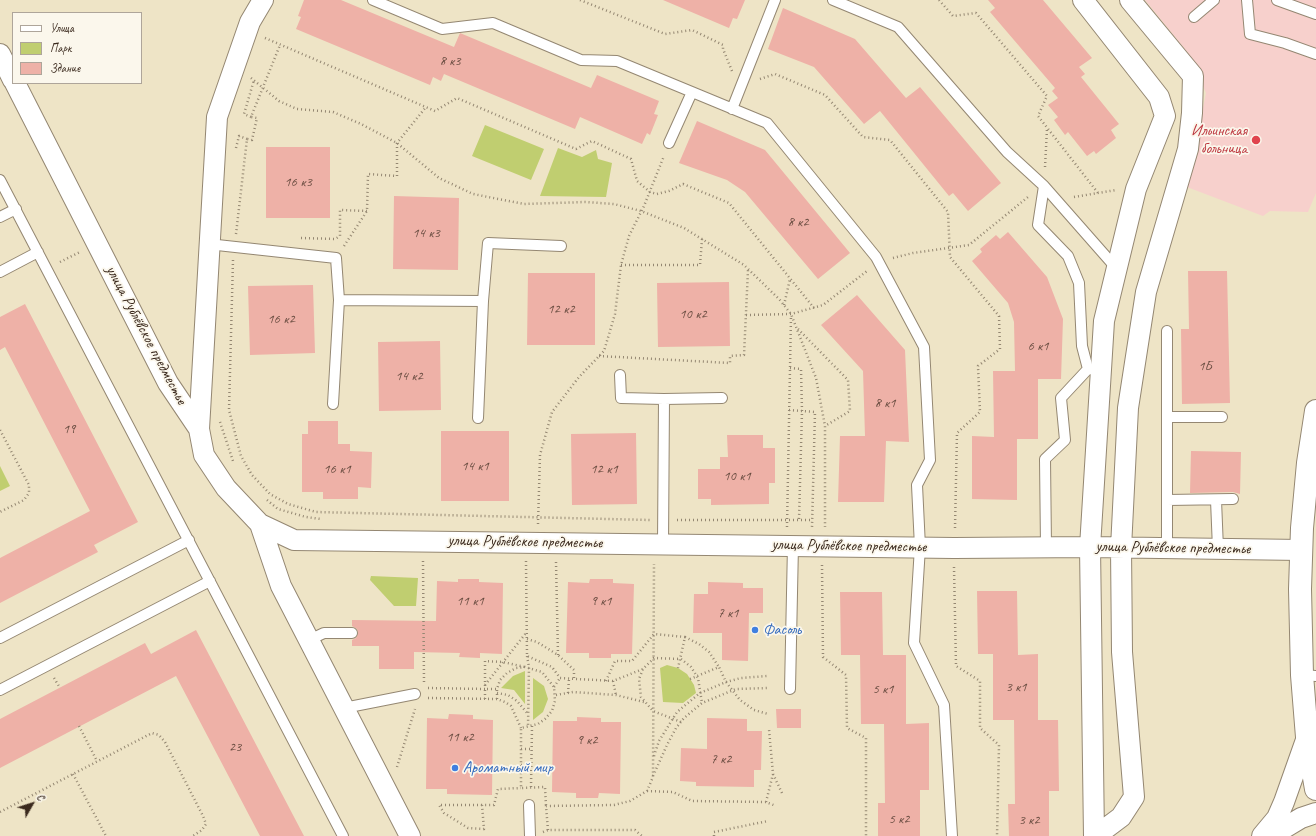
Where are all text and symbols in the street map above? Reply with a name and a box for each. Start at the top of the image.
legend [12,12,142,84]
text: Улица [50,20,74,36]
text: Парк [50,40,71,56]
house number: 8 к3 [439,53,461,69]
text: Здание [50,60,80,76]
place label: Ильинская больница [1191,121,1247,159]
marker: Ильинская больница [1250,134,1262,146]
house number: 16 к3 [284,174,312,190]
house number: 8 к2 [787,214,809,230]
house number: 14 к3 [412,225,440,241]
street label: улица Рублёвское предместье [101,262,191,408]
house number: 12 к2 [547,301,575,317]
house number: 10 к2 [679,306,707,322]
house number: 16 к2 [267,311,295,327]
house number: 6 к1 [1027,338,1049,354]
house number: 1Б [1198,358,1212,374]
house number: 14 к2 [395,368,423,384]
house number: 8 к1 [874,395,896,411]
house number: 19 [63,421,75,437]
house number: 14 к1 [461,458,489,474]
house number: 16 к1 [323,461,351,477]
house number: 12 к1 [590,461,618,477]
house number: 10 к1 [723,468,751,484]
street label: улица Рублёвское предместье [447,531,603,553]
street label: улица Рублёвское предместье [771,535,927,557]
street label: улица Рублёвское предместье [1095,537,1251,559]
house number: 11 к1 [456,593,484,609]
house number: 9 к1 [590,593,612,609]
house number: 7 к1 [717,605,739,621]
place label: Фасоль [763,620,801,640]
marker: Фасоль [750,625,760,635]
house number: 3 к1 [1005,679,1027,695]
house number: 5 к1 [872,681,894,697]
house number: 11 к2 [446,729,474,745]
house number: 9 к2 [576,732,598,748]
house number: 23 [229,739,241,755]
house number: 7 к2 [710,751,732,767]
place label: Ароматный мир [463,758,553,778]
marker: Ароматный мир [450,763,460,773]
north arrow [12,784,52,824]
text: С [34,790,48,803]
house number: 5 к2 [888,811,910,827]
house number: 3 к2 [1018,812,1040,828]

